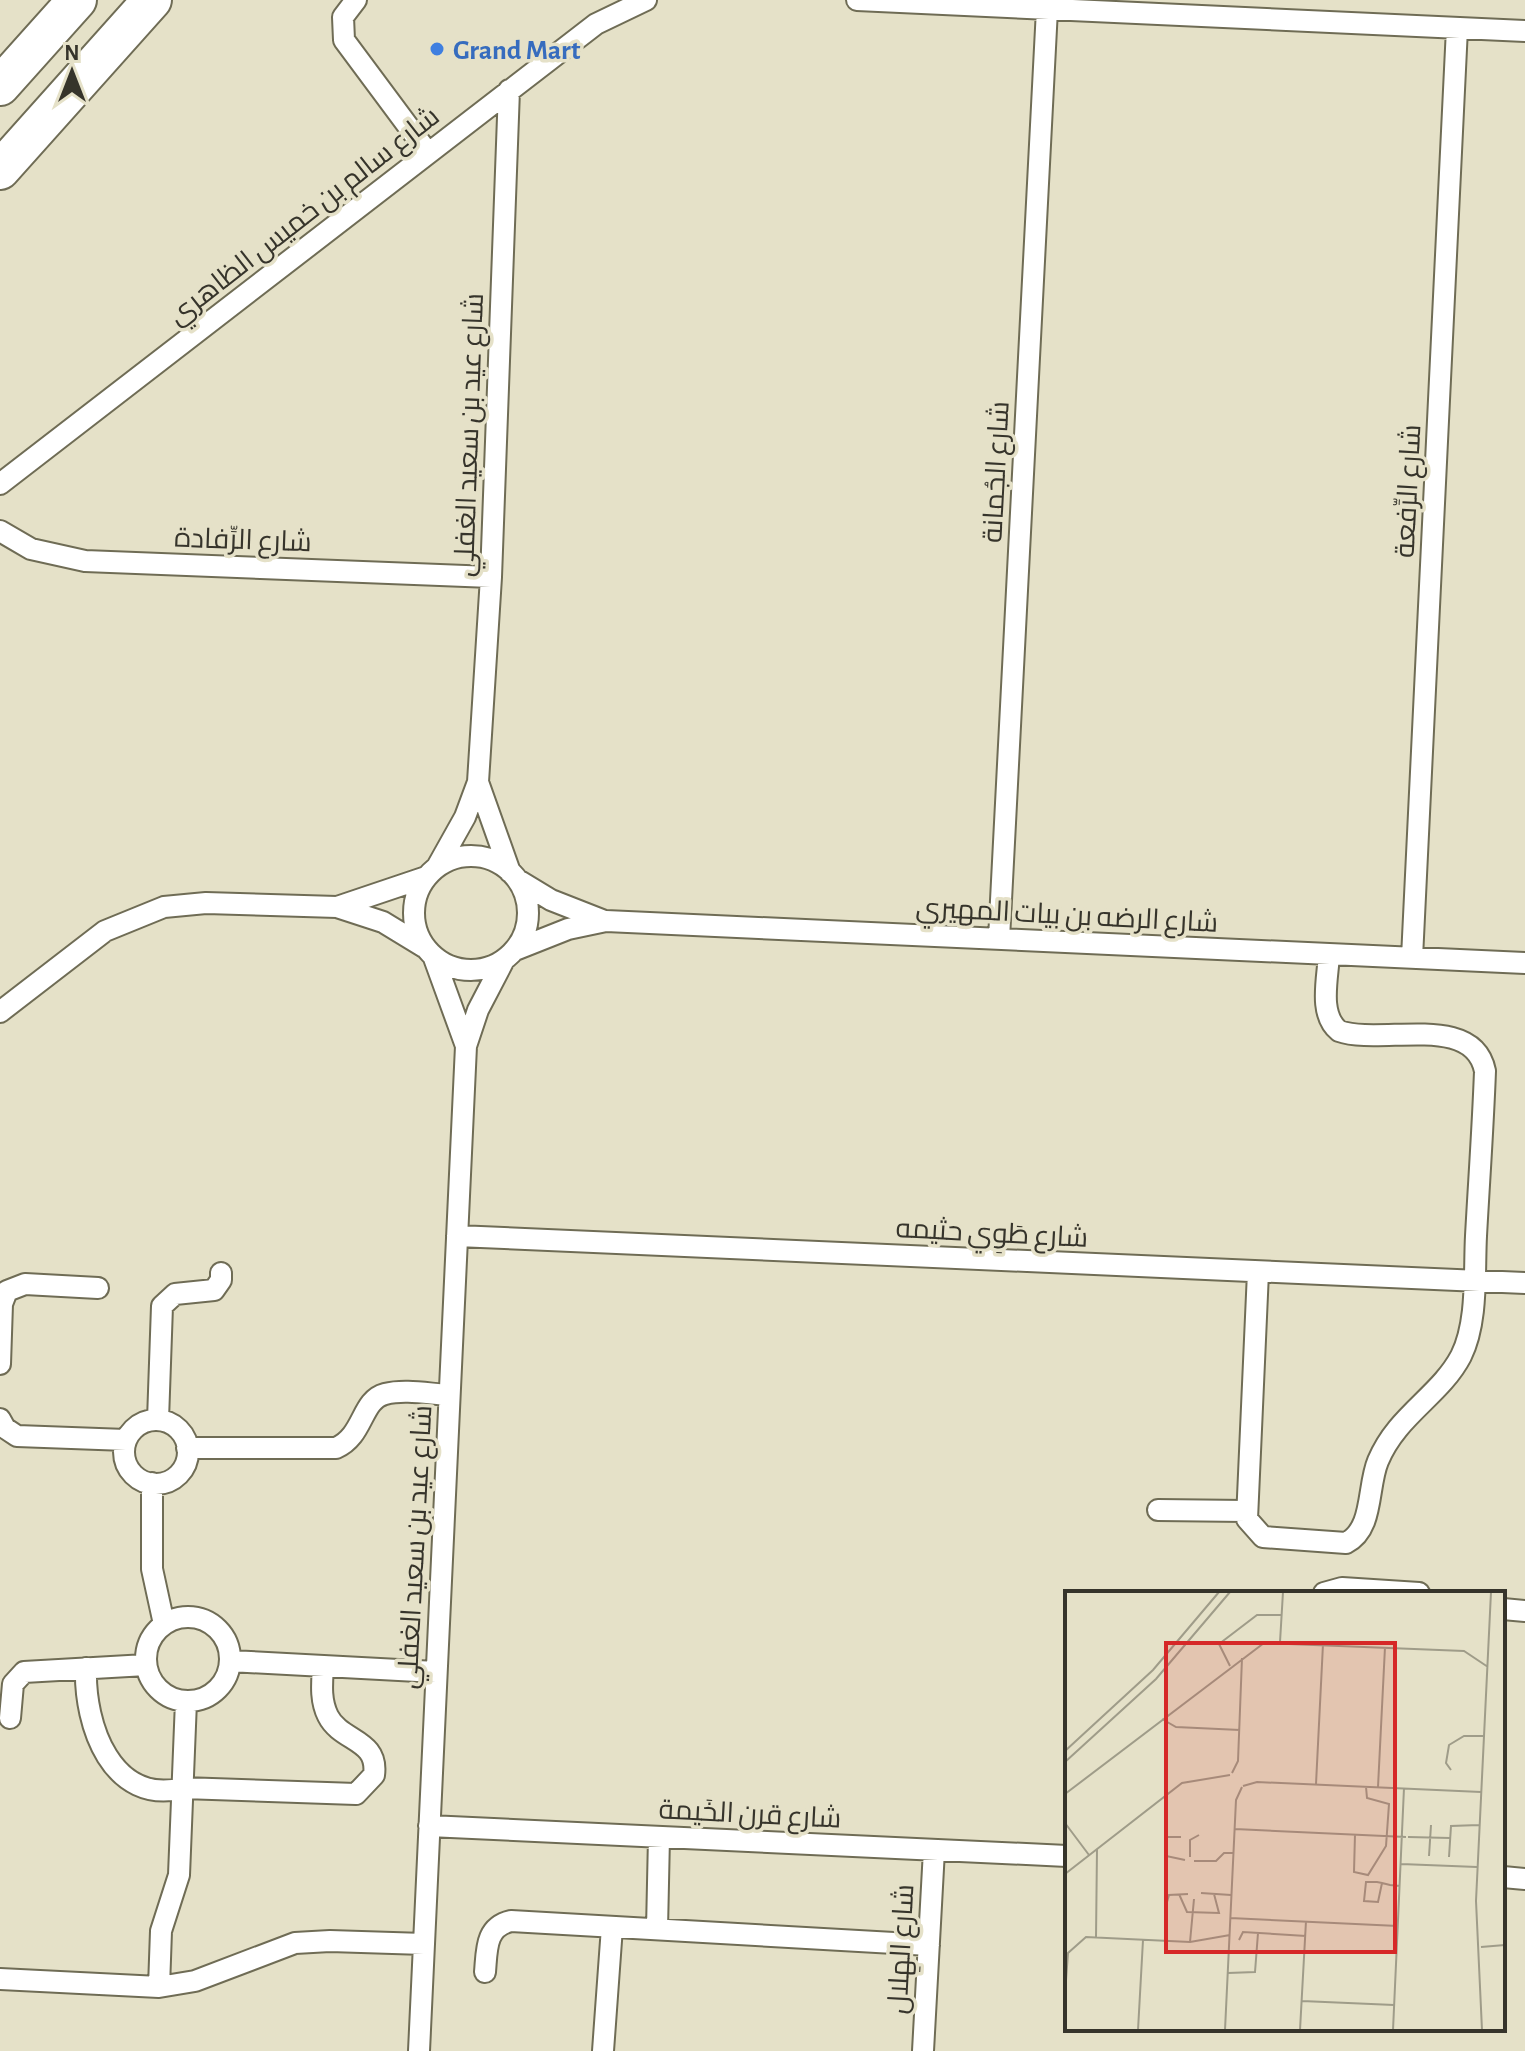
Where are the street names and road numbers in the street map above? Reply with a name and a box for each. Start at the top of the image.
street label: شارع سالم بن خميس الظاهري [163,102,449,336]
street label: شارع عيد بن سعيد الغفلي [450,293,495,578]
street label: شارع الجُمانة [978,401,1018,544]
street label: شارع الرِّفعة [1390,424,1429,559]
street label: شارع الرِّفادة [174,523,312,560]
street label: شارع الرضه بن بيات المهيري [915,893,1219,944]
street label: شارع طَوِي حثيمه [895,1214,1089,1259]
street label: شارع عيد بن سعيد الغفلي [394,1404,443,1690]
street label: شارع قرن الخَيمة [658,1795,842,1837]
street label: شارع الهِلال [884,1883,926,2015]

